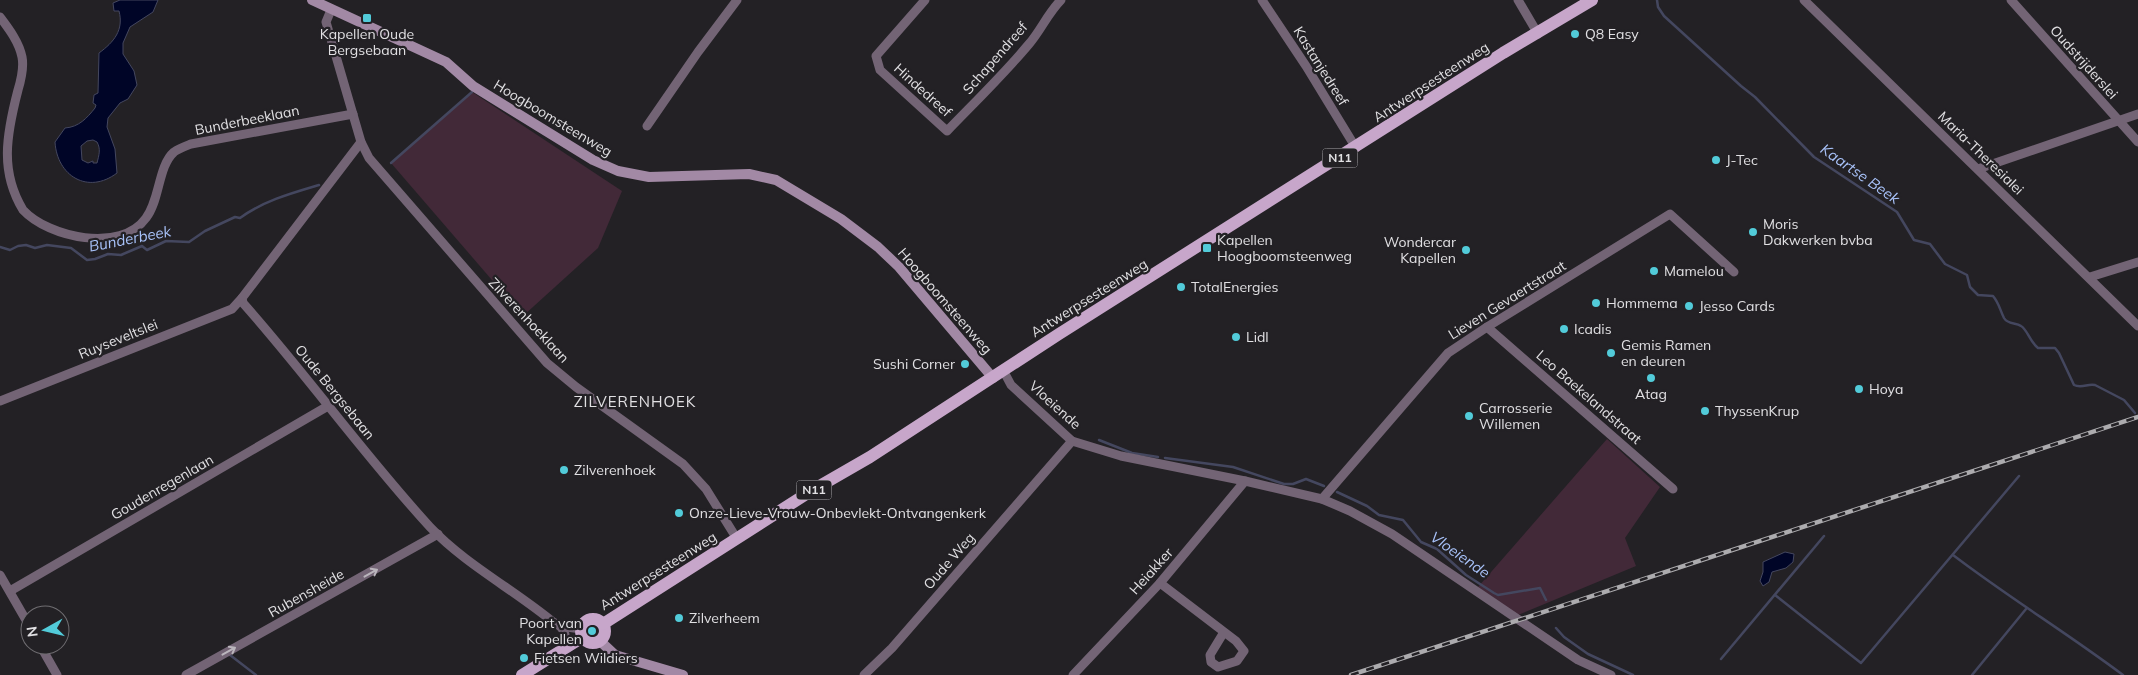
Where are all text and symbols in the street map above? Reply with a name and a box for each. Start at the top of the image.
marker: Kapellen Oude Bergsebaan [361,12,373,24]
street label: Schapendreef [959,18,1031,98]
street label: Oudstrijderslei [2046,21,2122,103]
street label: Kastanjedreef [1290,23,1353,109]
place label: Kapellen Oude Bergsebaan [320,25,414,59]
place label: Q8 Easy [1585,25,1639,43]
marker: Q8 Easy [1569,28,1581,40]
street label: Antwerpsesteenweg [1370,38,1492,126]
street label: Hindedreef [890,59,956,121]
street label: Hoogboomsteenweg [490,76,616,160]
street label: Bunderbeeklaan [193,101,301,139]
street label: Maria-Theresialei [1934,107,2028,199]
water label: Kaartse Beek [1817,139,1905,209]
road number: N11 [1322,148,1358,168]
place label: J-Tec [1726,151,1758,169]
marker: J-Tec [1710,154,1722,166]
place label: Moris Dakwerken bvba [1763,215,1873,249]
water label: Bunderbeek [87,221,174,256]
marker: Moris Dakwerken bvba [1747,226,1759,238]
place label: Kapellen Hoogboomsteenweg [1217,231,1352,265]
place label: Wondercar Kapellen [1384,233,1457,267]
marker: Kapellen Hoogboomsteenweg [1201,242,1213,254]
street label: Hoogboomsteenweg [894,244,996,358]
marker: Wondercar Kapellen [1460,244,1472,256]
street label: Antwerpsesteenweg [1027,255,1151,341]
street label: Lieven Gevaertstraat [1445,256,1569,343]
place label: Mamelou [1664,262,1724,280]
marker: Mamelou [1648,265,1660,277]
street label: Zilverenhoeklaan [485,274,573,366]
place label: TotalEnergies [1191,278,1278,296]
marker: TotalEnergies [1175,281,1187,293]
place label: Hommema [1606,294,1678,312]
marker: Hommema [1590,297,1602,309]
place label: Jesso Cards [1699,297,1775,315]
marker: Jesso Cards [1683,300,1695,312]
street label: Ruyseveltslei [76,315,160,363]
place label: Icadis [1574,320,1612,338]
marker: Icadis [1558,323,1570,335]
place label: Lidl [1246,328,1269,346]
marker: Lidl [1230,331,1242,343]
place label: Gemis Ramen en deuren [1621,336,1711,370]
street label: Oude Bergsebaan [291,341,379,443]
street label: Leo Baekelandstraat [1533,346,1645,448]
marker: Gemis Ramen en deuren [1605,347,1617,359]
place label: Sushi Corner [873,355,956,373]
marker: Sushi Corner [959,358,971,370]
marker: Atag [1645,372,1657,384]
street label: Vloeiende [1025,377,1085,433]
place label: Hoya [1869,380,1903,398]
marker: Hoya [1853,383,1865,395]
place label: Atag [1635,385,1667,403]
district label: ZILVERENHOEK [574,392,696,411]
place label: Carrosserie Willemen [1479,399,1552,433]
place label: ThyssenKrup [1715,402,1799,420]
marker: ThyssenKrup [1699,405,1711,417]
marker: Carrosserie Willemen [1463,410,1475,422]
street label: Goudenregenlaan [107,450,217,524]
place label: Zilverenhoek [574,461,657,479]
marker: Zilverenhoek [558,464,570,476]
road number: N11 [796,480,832,500]
place label: Onze-Lieve-Vrouw-Onbevlekt-Ontvangenkerk [689,504,987,522]
marker: Onze-Lieve-Vrouw-Onbevlekt-Ontvangenkerk [673,507,685,519]
water label: Vloeiende [1427,527,1494,582]
street label: Antwerpsesteenweg [596,528,720,614]
street label: Oude Weg [919,529,979,593]
street label: Heiakker [1125,543,1177,598]
street label: Rubensheide [265,565,347,621]
one-way arrow [363,568,378,578]
north arrow [20,605,70,655]
place label: Zilverheem [689,609,760,627]
marker: Zilverheem [673,612,685,624]
place label: Poort van Kapellen [519,614,582,648]
text: N [22,625,42,638]
marker: Poort van Kapellen [586,625,598,637]
one-way arrow [221,646,235,656]
place label: Fietsen Wildiers [534,649,638,667]
marker: Fietsen Wildiers [518,652,530,664]

